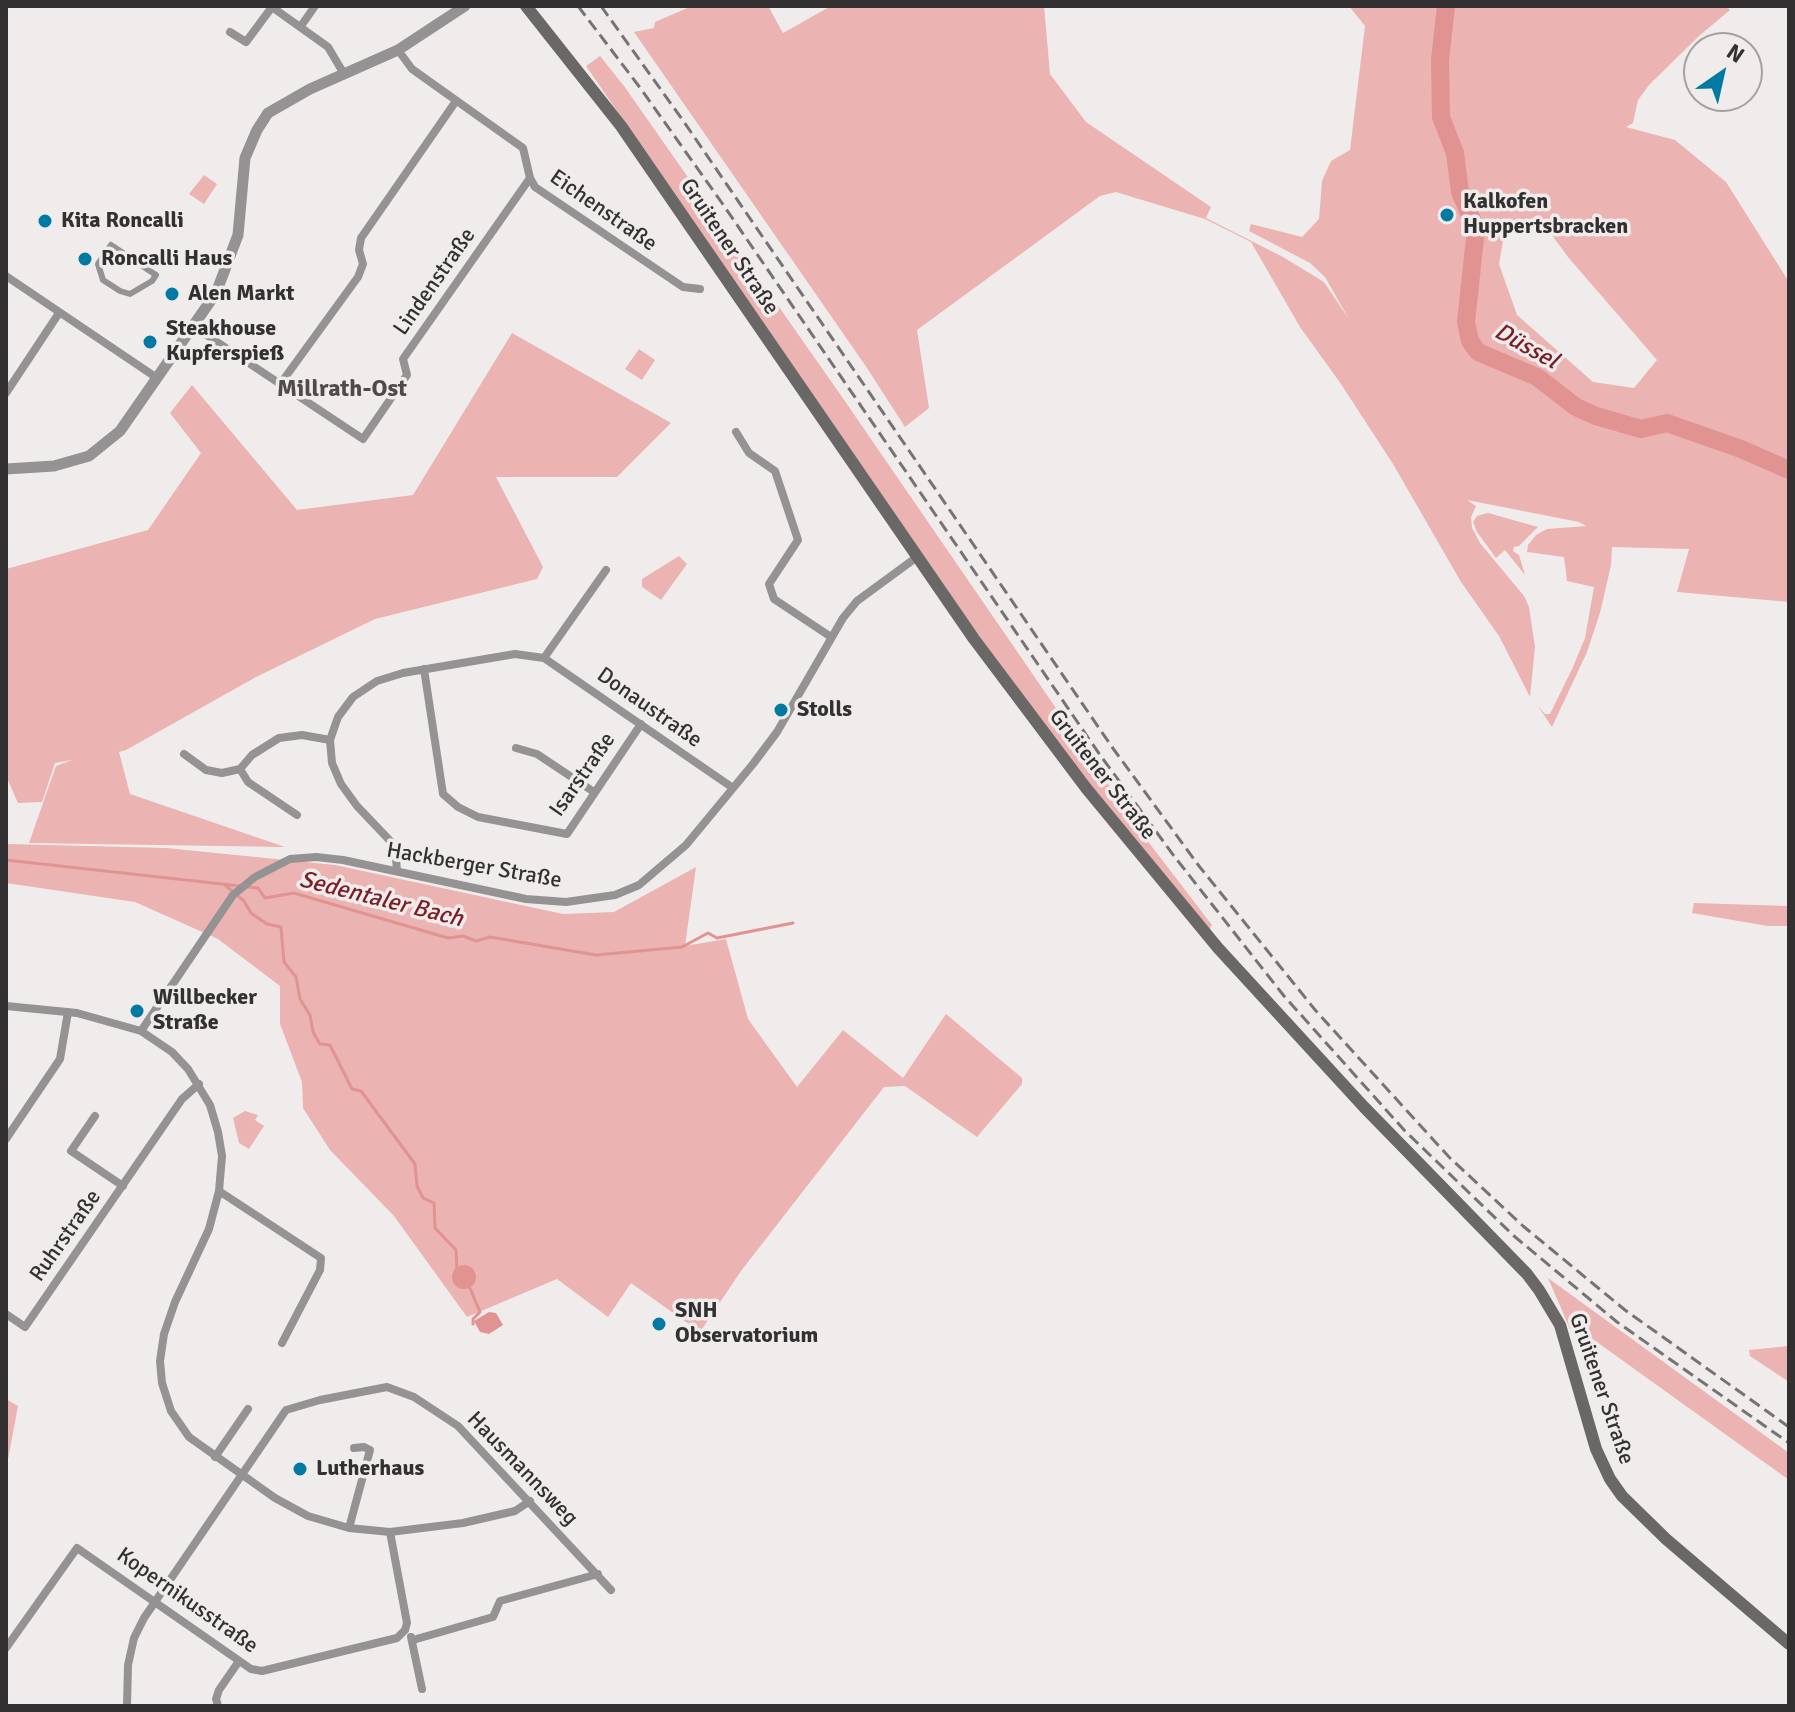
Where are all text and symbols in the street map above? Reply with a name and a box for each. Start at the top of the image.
north arrow [1683,32,1763,112]
text: N [1722,38,1749,69]
street label: Eichenstraße [544,164,662,258]
street label: Gruitener Straße [674,174,784,320]
place label: Kalkofen Huppertsbracken [1463,189,1628,240]
marker: Kalkofen Huppertsbracken [1438,206,1456,224]
place label: Kita Roncalli [61,208,184,234]
marker: Kita Roncalli [36,212,54,230]
street label: Lindenstraße [388,223,482,341]
place label: Roncalli Haus [101,246,232,272]
marker: Roncalli Haus [76,250,94,268]
place label: Alen Markt [188,281,294,307]
marker: Alen Markt [163,285,181,303]
place label: Steakhouse Kupferspieß [166,316,284,368]
water label: Düssel [1489,318,1563,376]
marker: Steakhouse Kupferspieß [141,333,159,351]
district label: Millrath-Ost [277,376,407,404]
street label: Donaustraße [591,662,707,754]
place label: Stolls [797,697,852,723]
marker: Stolls [772,701,790,719]
street label: Gruitener Straße [1043,704,1161,846]
street label: Isarstraße [544,728,622,822]
street label: Hackberger Straße [384,838,564,894]
water label: Sedentaler Bach [296,866,466,934]
place label: Willbecker Straße [153,985,257,1036]
marker: Willbecker Straße [128,1002,146,1020]
street label: Ruhrstraße [25,1185,107,1287]
place label: SNH Observatorium [675,1298,818,1350]
street label: Gruitener Straße [1563,1310,1639,1468]
marker: SNH Observatorium [650,1315,668,1333]
street label: Hausmannsweg [461,1407,583,1531]
place label: Lutherhaus [316,1456,424,1482]
marker: Lutherhaus [291,1460,309,1478]
street label: Kopernikusstraße [111,1542,263,1660]

